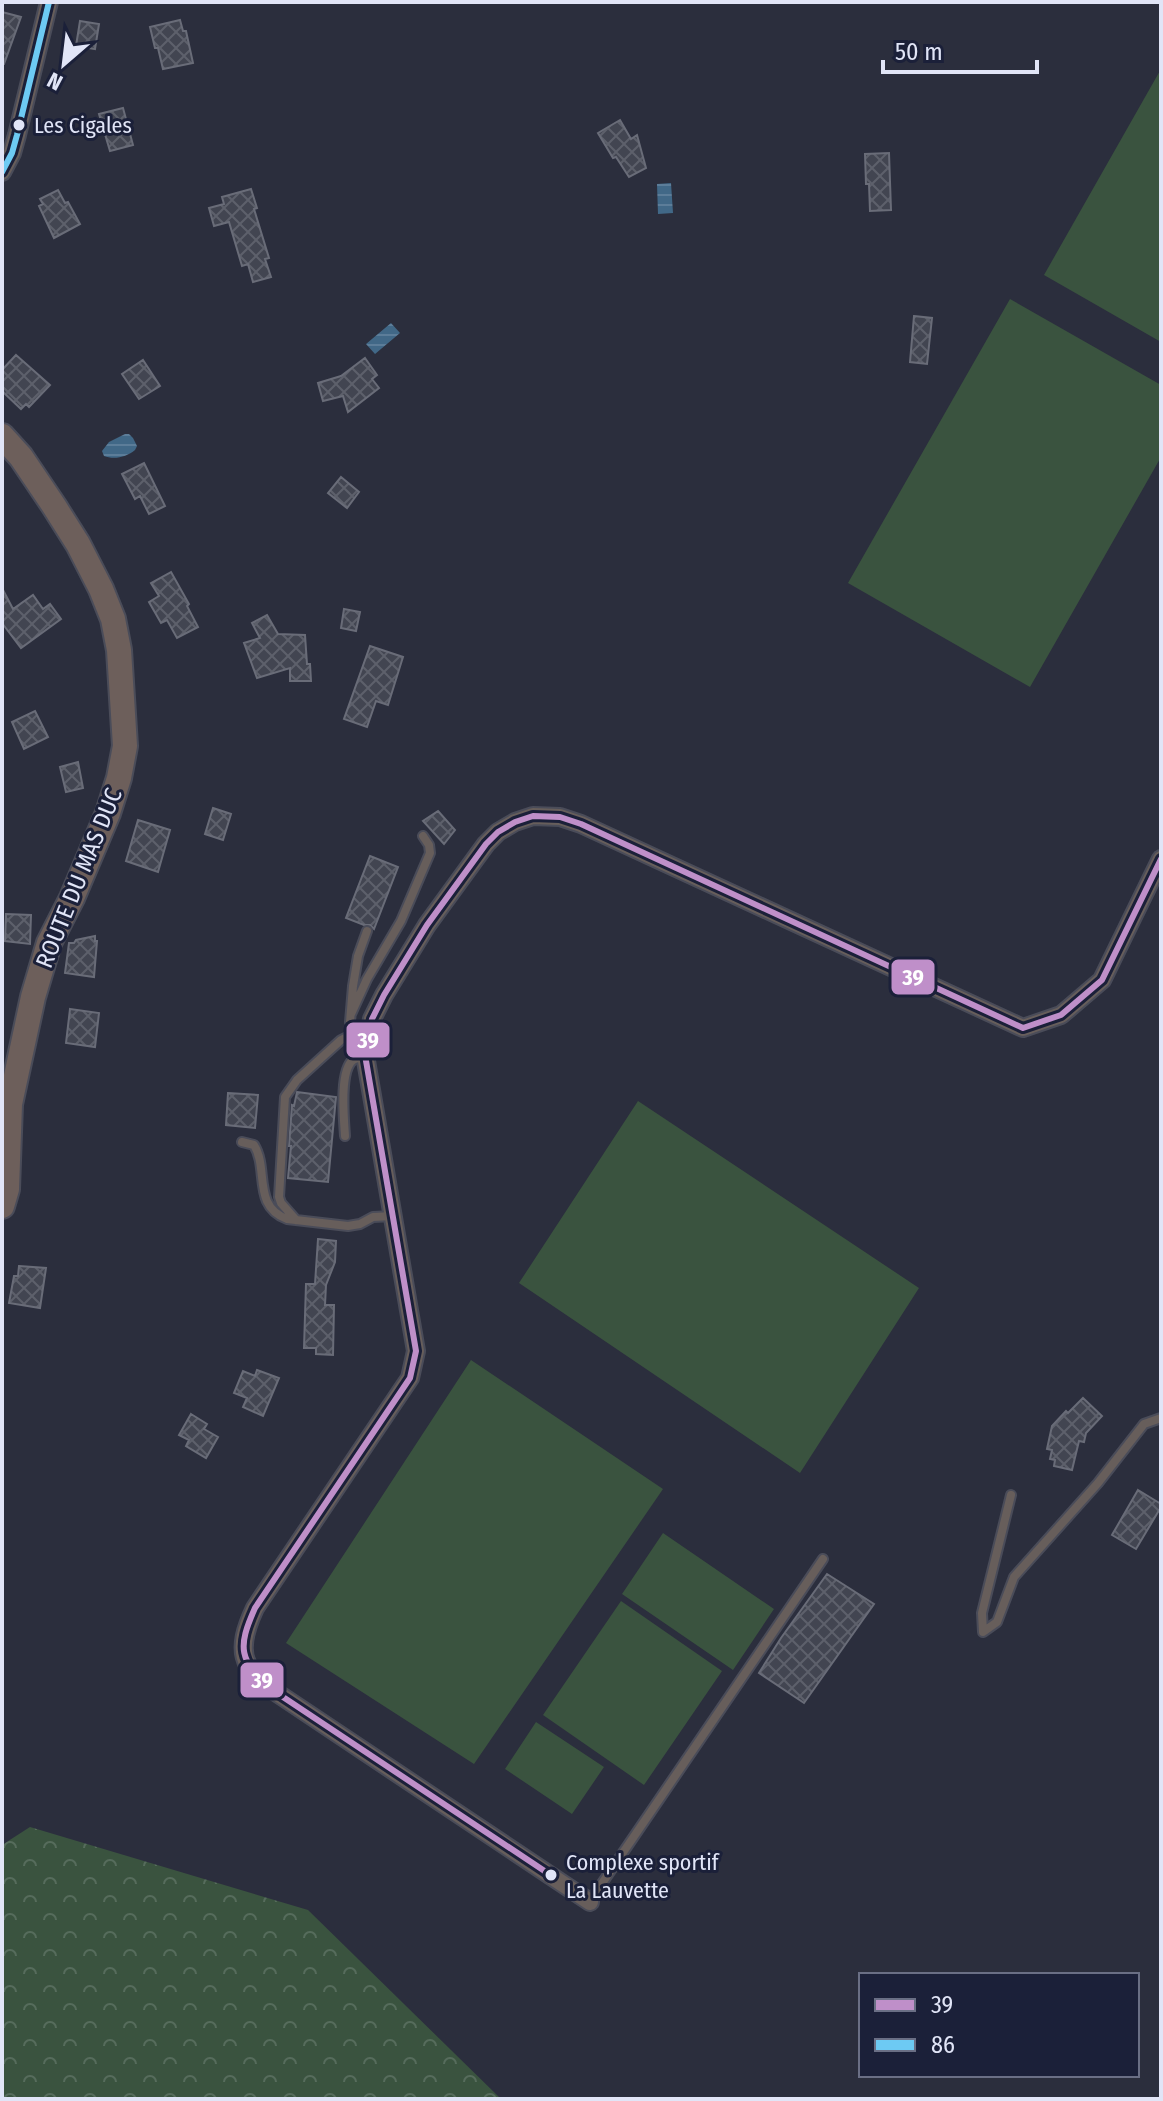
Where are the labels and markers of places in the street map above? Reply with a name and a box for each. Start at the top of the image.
place label: Les Cigales [34,112,132,139]
marker: Les Cigales [11,117,27,133]
place label: Complexe sportif La Lauvette [566,1849,720,1904]
marker: Complexe sportif La Lauvette [543,1867,559,1883]

